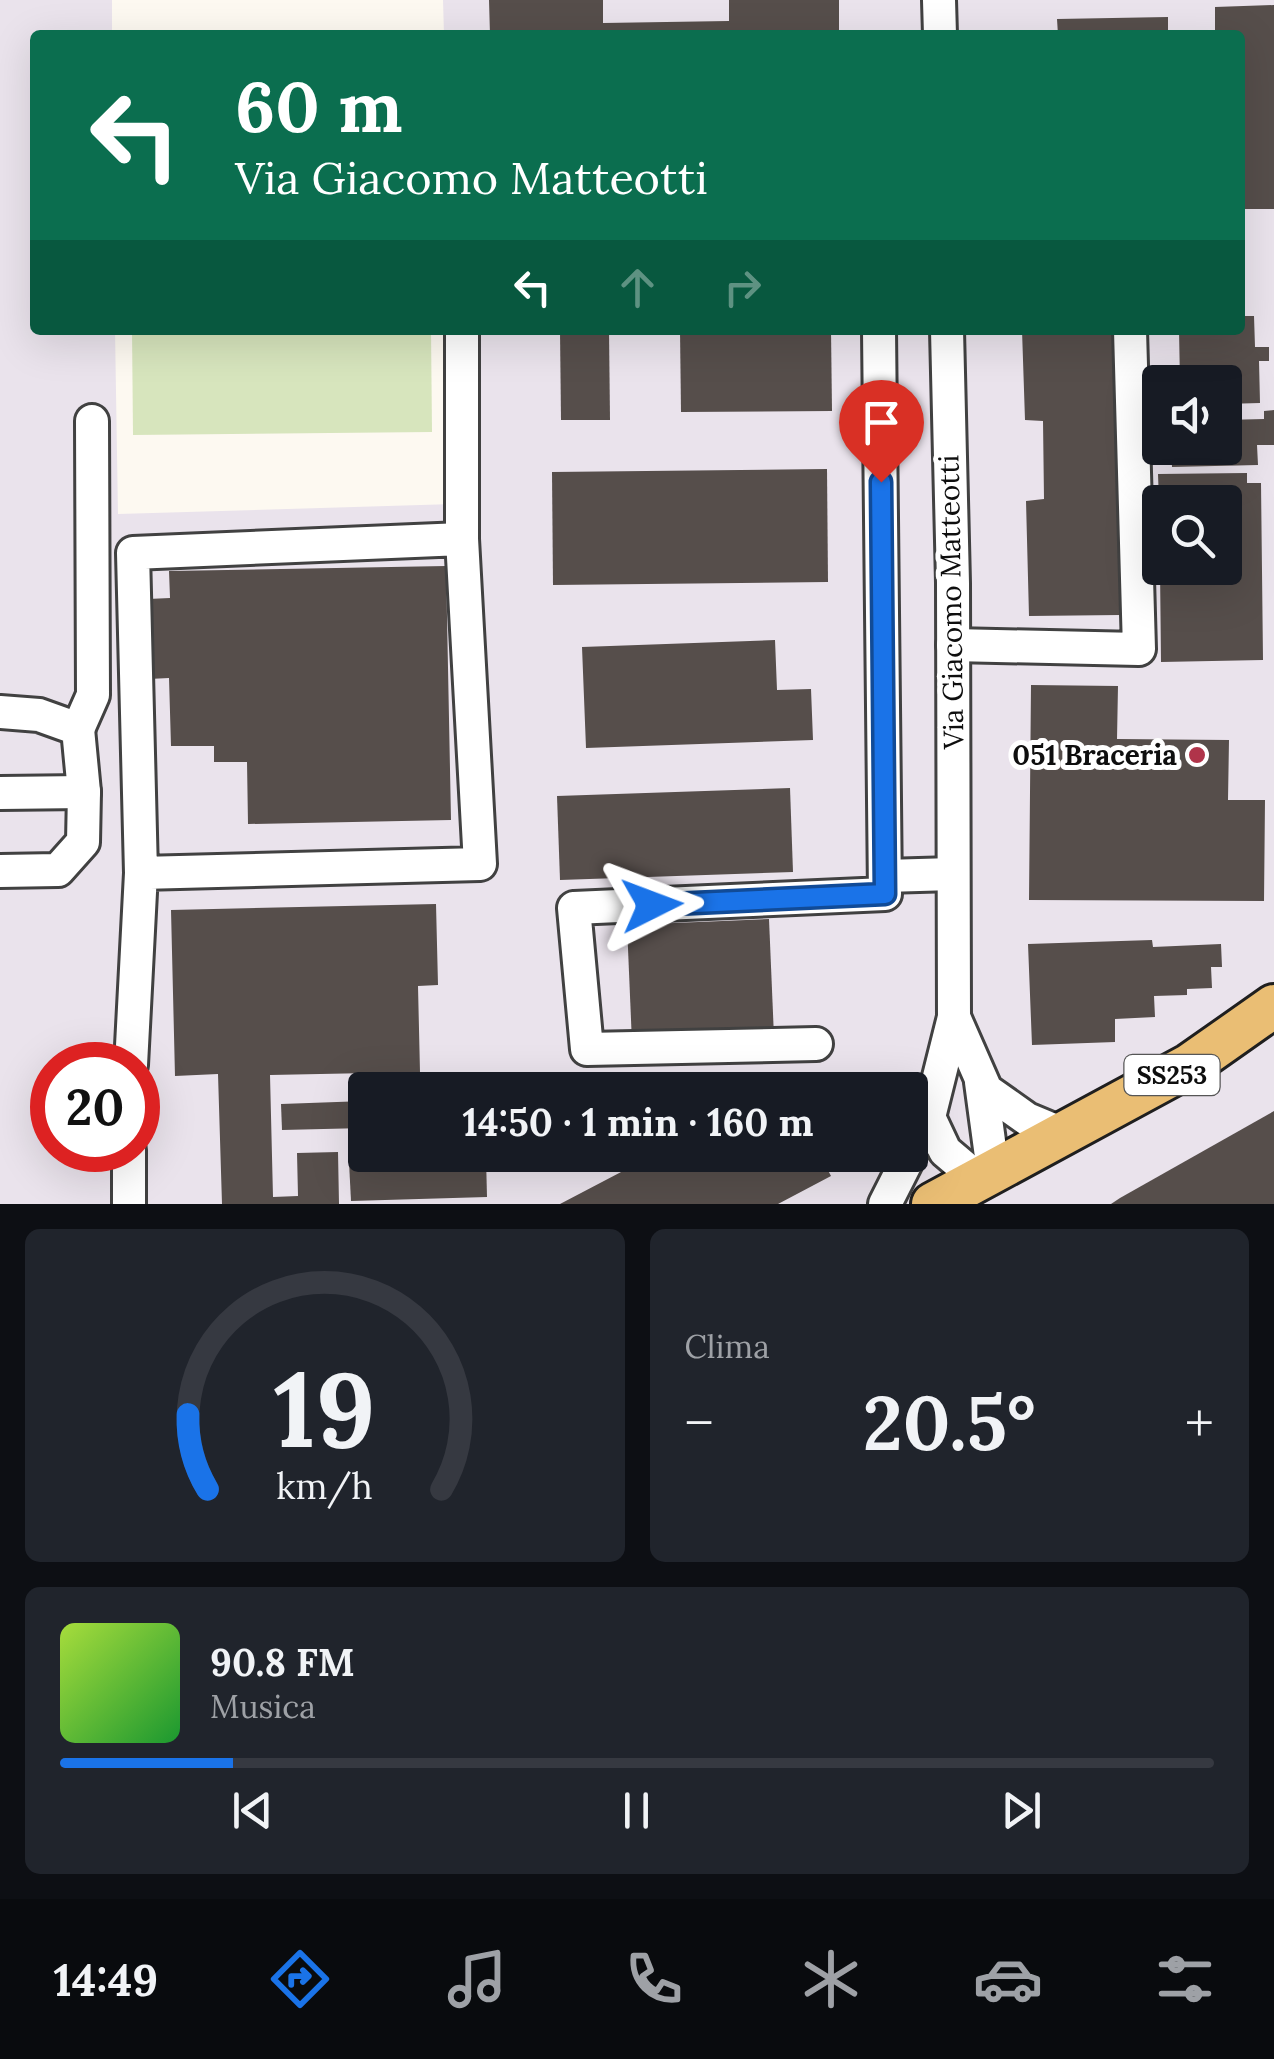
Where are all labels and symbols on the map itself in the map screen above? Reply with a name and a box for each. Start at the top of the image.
pin [839,380,924,483]
street label: Via Giacomo Matteotti [930,455,972,750]
place label: 051 Braceria [1012,737,1177,773]
marker: 051 Braceria [1186,744,1208,766]
position arrow [600,853,704,957]
speed limit sign: 20 [30,1042,160,1172]
road number: SS253 [1124,1055,1220,1095]

